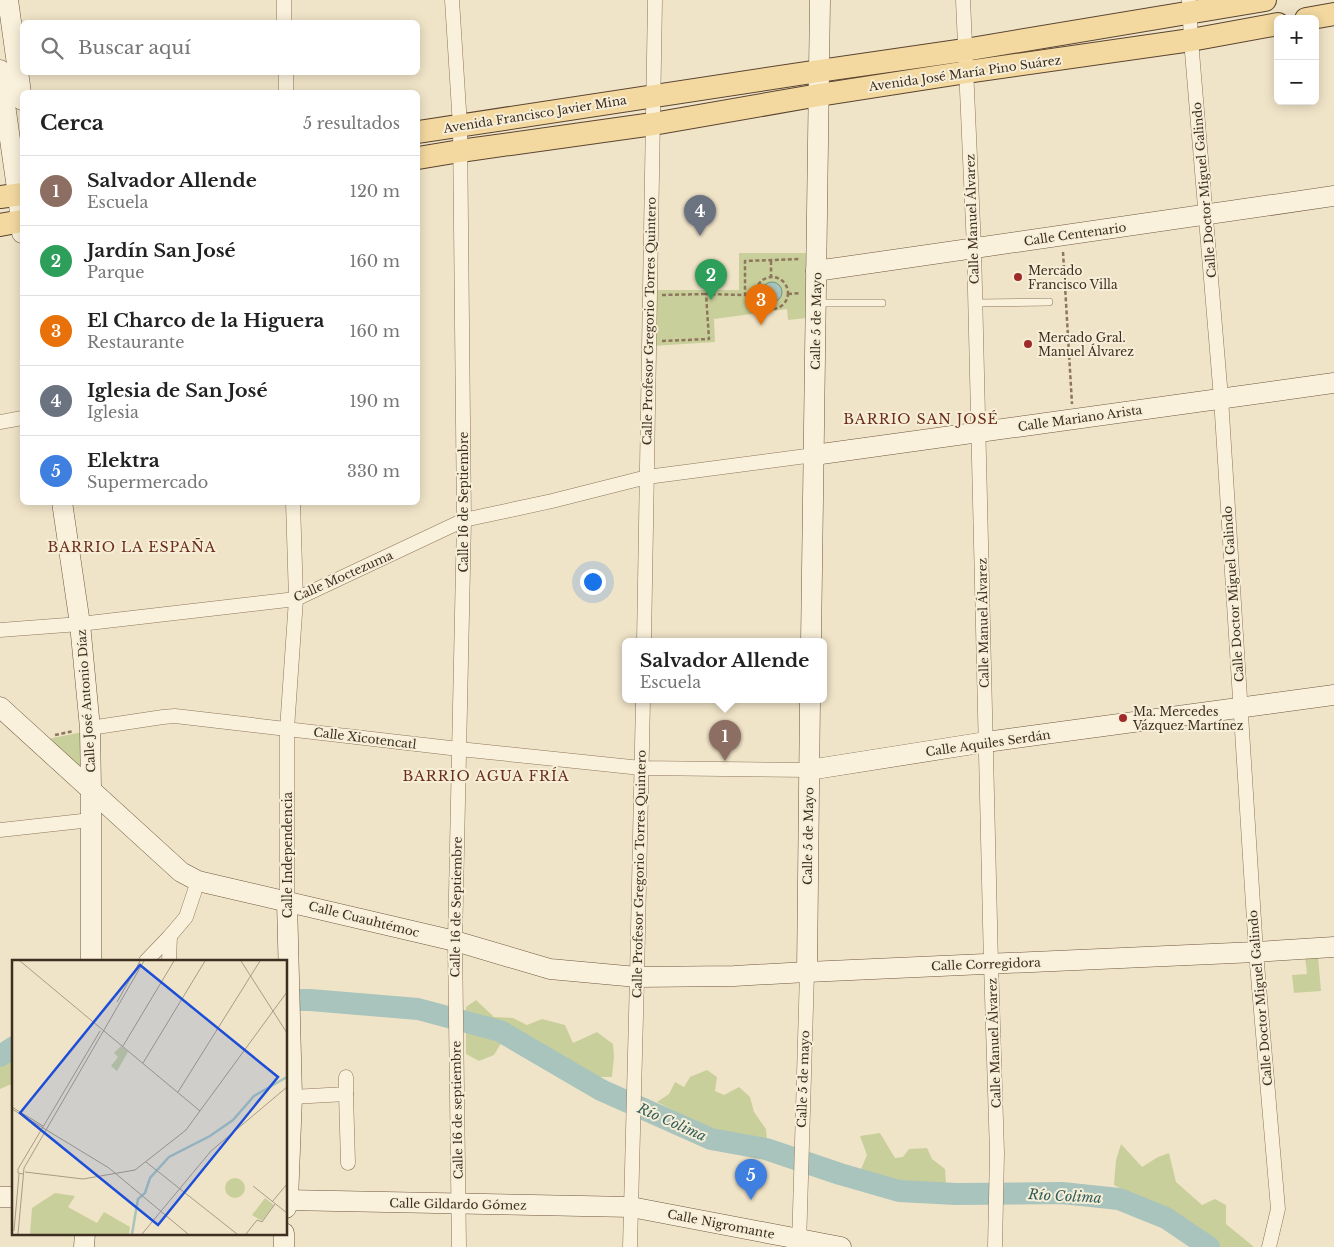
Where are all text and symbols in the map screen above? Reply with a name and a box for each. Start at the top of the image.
map controls [1274,15,1319,105]
button: + [1274,15,1319,60]
search box [20,20,420,75]
icon: search [38,34,66,62]
text: Buscar aquí [78,36,191,59]
street label: Avenida José María Pino Suárez [867,52,1062,94]
button: − [1274,60,1319,105]
street label: Avenida Francisco Javier Mina [441,92,628,136]
street label: Calle Doctor Miguel Galindo [1189,101,1219,279]
text: Cerca [40,110,104,136]
text: 5 resultados [303,113,400,133]
street label: Calle Manuel Álvarez [961,153,982,284]
text: Salvador Allende [87,169,257,192]
text: 1 [53,181,59,201]
text: 120 m [350,181,400,201]
text: Escuela [87,192,148,212]
pin: 4 [684,195,716,236]
street label: Calle Profesor Gregorio Torres Quintero [639,197,659,445]
street label: Calle Centenario [1023,219,1127,249]
text: Jardín San José [87,239,236,262]
text: 2 [51,251,61,271]
text: 160 m [349,251,400,271]
pin: 2 [695,259,727,300]
text: Parque [87,262,144,282]
place label: Mercado Francisco Villa [1028,263,1118,292]
marker: Mercado Francisco Villa [1012,271,1024,283]
street label: Calle 5 de Mayo [808,272,824,370]
pin: 3 [745,284,777,325]
text: El Charco de la Higuera [87,309,325,332]
text: 3 [51,321,61,341]
text: 160 m [349,321,400,341]
place label: Mercado Gral. Manuel Álvarez [1038,330,1134,359]
text: Restaurante [87,332,184,352]
marker: Mercado Gral. Manuel Álvarez [1022,338,1034,350]
text: Iglesia de San José [87,379,268,402]
text: 4 [51,391,61,411]
text: 190 m [349,391,400,411]
text: Iglesia [87,402,139,422]
street label: Calle Mariano Arista [1017,402,1143,434]
district label: BARRIO SAN JOSÉ [843,410,999,428]
street label: Calle 16 de Septiembre [456,431,471,572]
text: Elektra [87,449,160,472]
text: 5 [51,461,61,481]
text: 330 m [347,461,400,481]
text: Supermercado [87,472,208,492]
street label: Calle Doctor Miguel Galindo [1219,505,1247,683]
district label: BARRIO LA ESPAÑA [48,538,216,556]
street label: Calle Moctezuma [291,547,395,605]
street label: Calle Manuel Álvarez [973,557,992,688]
your location [580,569,606,595]
street label: Calle José Antonio Díaz [73,629,98,773]
popup [622,638,827,703]
text: Salvador Allende [640,649,809,672]
text: Escuela [640,672,701,692]
place label: Ma. Mercedes Vázquez Martínez [1132,704,1244,733]
marker: Ma. Mercedes Vázquez Martínez [1117,712,1129,724]
pin: 1 [709,720,741,761]
street label: Calle Xicotencatl [313,724,417,752]
street label: Calle Aquiles Serdán [925,727,1051,759]
street label: Calle Profesor Gregorio Torres Quintero [629,750,649,998]
district label: BARRIO AGUA FRÍA [402,767,570,785]
street label: Calle 5 de Mayo [800,787,816,885]
street label: Calle Independencia [280,791,295,918]
street label: Calle 16 de Septiembre [447,836,465,978]
street label: Calle Cuauhtémoc [307,898,421,940]
street label: Calle Doctor Miguel Galindo [1245,909,1275,1087]
street label: Calle Corregidora [931,955,1041,973]
inset map [12,960,288,1234]
street label: Calle Manuel Álvarez [983,977,1004,1108]
street label: Calle 5 de mayo [794,1030,812,1128]
street label: Calle 16 de septiembre [448,1041,466,1179]
water label: Río Colima [634,1098,709,1145]
pin: 5 [735,1159,767,1200]
water label: Río Colima [1027,1185,1102,1207]
street label: Calle Gildardo Gómez [389,1195,527,1213]
street label: Calle Nigromante [666,1206,776,1242]

